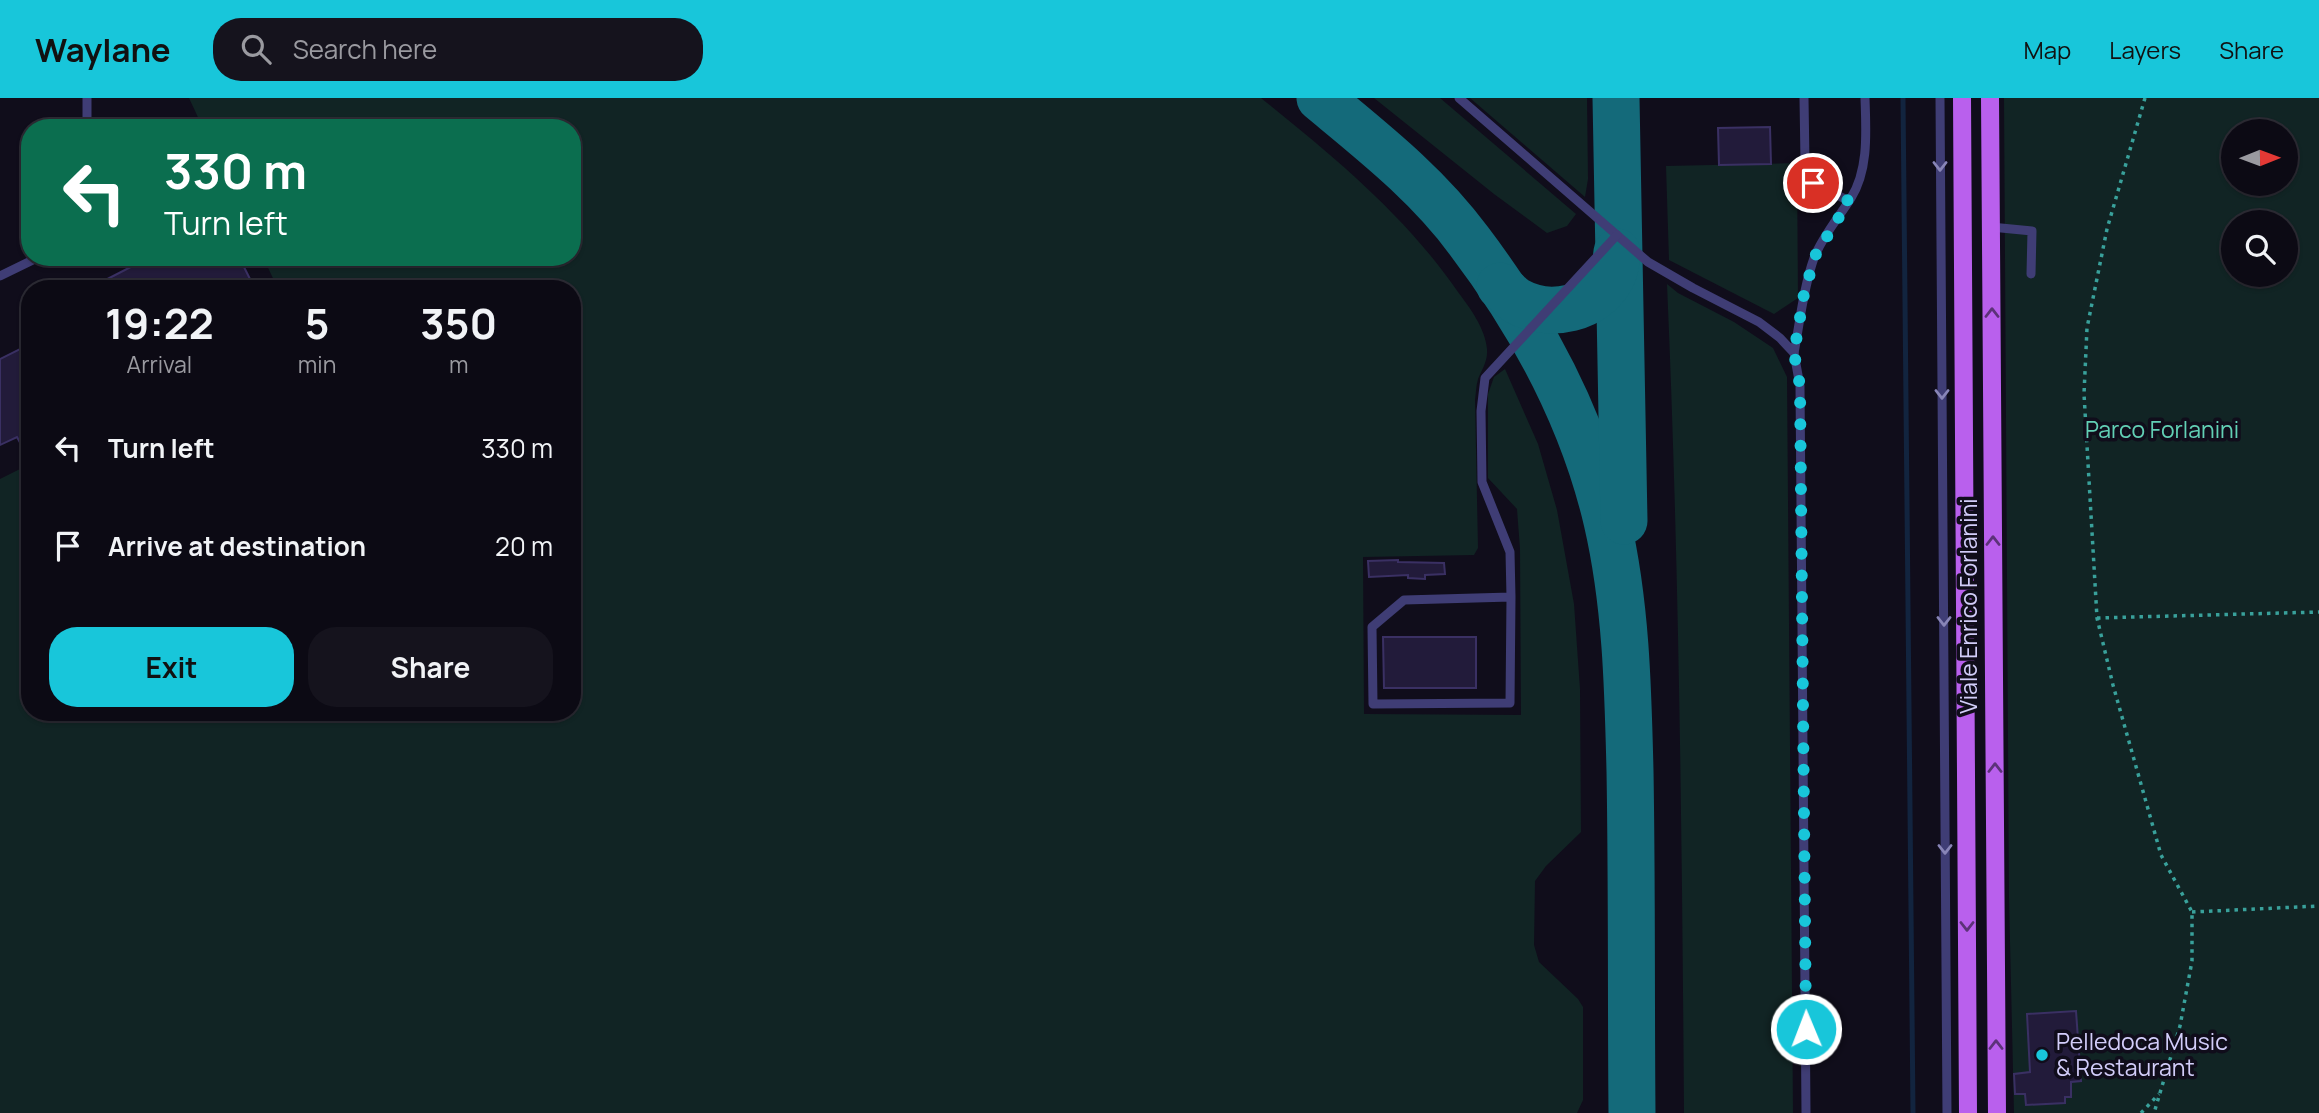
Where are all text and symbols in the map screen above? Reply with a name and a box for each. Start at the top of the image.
search box [213,18,703,81]
text: Waylane [35,27,171,72]
icon: search [237,30,275,68]
text: Search here [293,31,437,67]
text: Map [2024,33,2071,66]
text: Layers [2109,33,2181,66]
text: Share [2219,33,2284,66]
north arrow [2221,119,2298,196]
map controls [2221,119,2298,287]
text: 330 m [164,137,307,204]
icon: left [49,147,140,238]
pin [1783,153,1843,213]
one-way arrow [1932,161,1948,172]
icon: arrive [1794,164,1832,202]
text: Turn left [164,201,288,245]
button: search [2221,210,2298,287]
text: 19:22 [105,294,214,352]
text: 5 [305,294,329,352]
text: 350 [420,294,497,352]
one-way arrow [1984,308,2000,318]
text: Arrival [127,348,192,380]
text: min [298,348,336,380]
text: m [449,348,468,380]
one-way arrow [1934,389,1950,399]
park label: Parco Forlanini [2085,413,2239,445]
icon: left [49,429,87,467]
text: Turn left [108,430,215,466]
text: 330 m [481,430,553,466]
street label: Viale Enrico Forlanini [1952,498,1984,714]
icon: arrive [49,527,87,565]
text: Arrive at destination [108,528,366,564]
text: 20 m [495,528,553,564]
one-way arrow [1985,535,2001,546]
one-way arrow [1936,616,1952,627]
button: Exit [49,627,294,707]
button: Share [308,627,553,707]
one-way arrow [1987,763,2003,773]
one-way arrow [1937,844,1953,854]
one-way arrow [1959,921,1975,931]
position arrow [1769,992,1843,1066]
place label: Pelledoca Music & Restaurant [2056,1025,2228,1083]
one-way arrow [1988,1039,2004,1050]
marker: Pelledoca Music & Restaurant [2034,1047,2050,1063]

